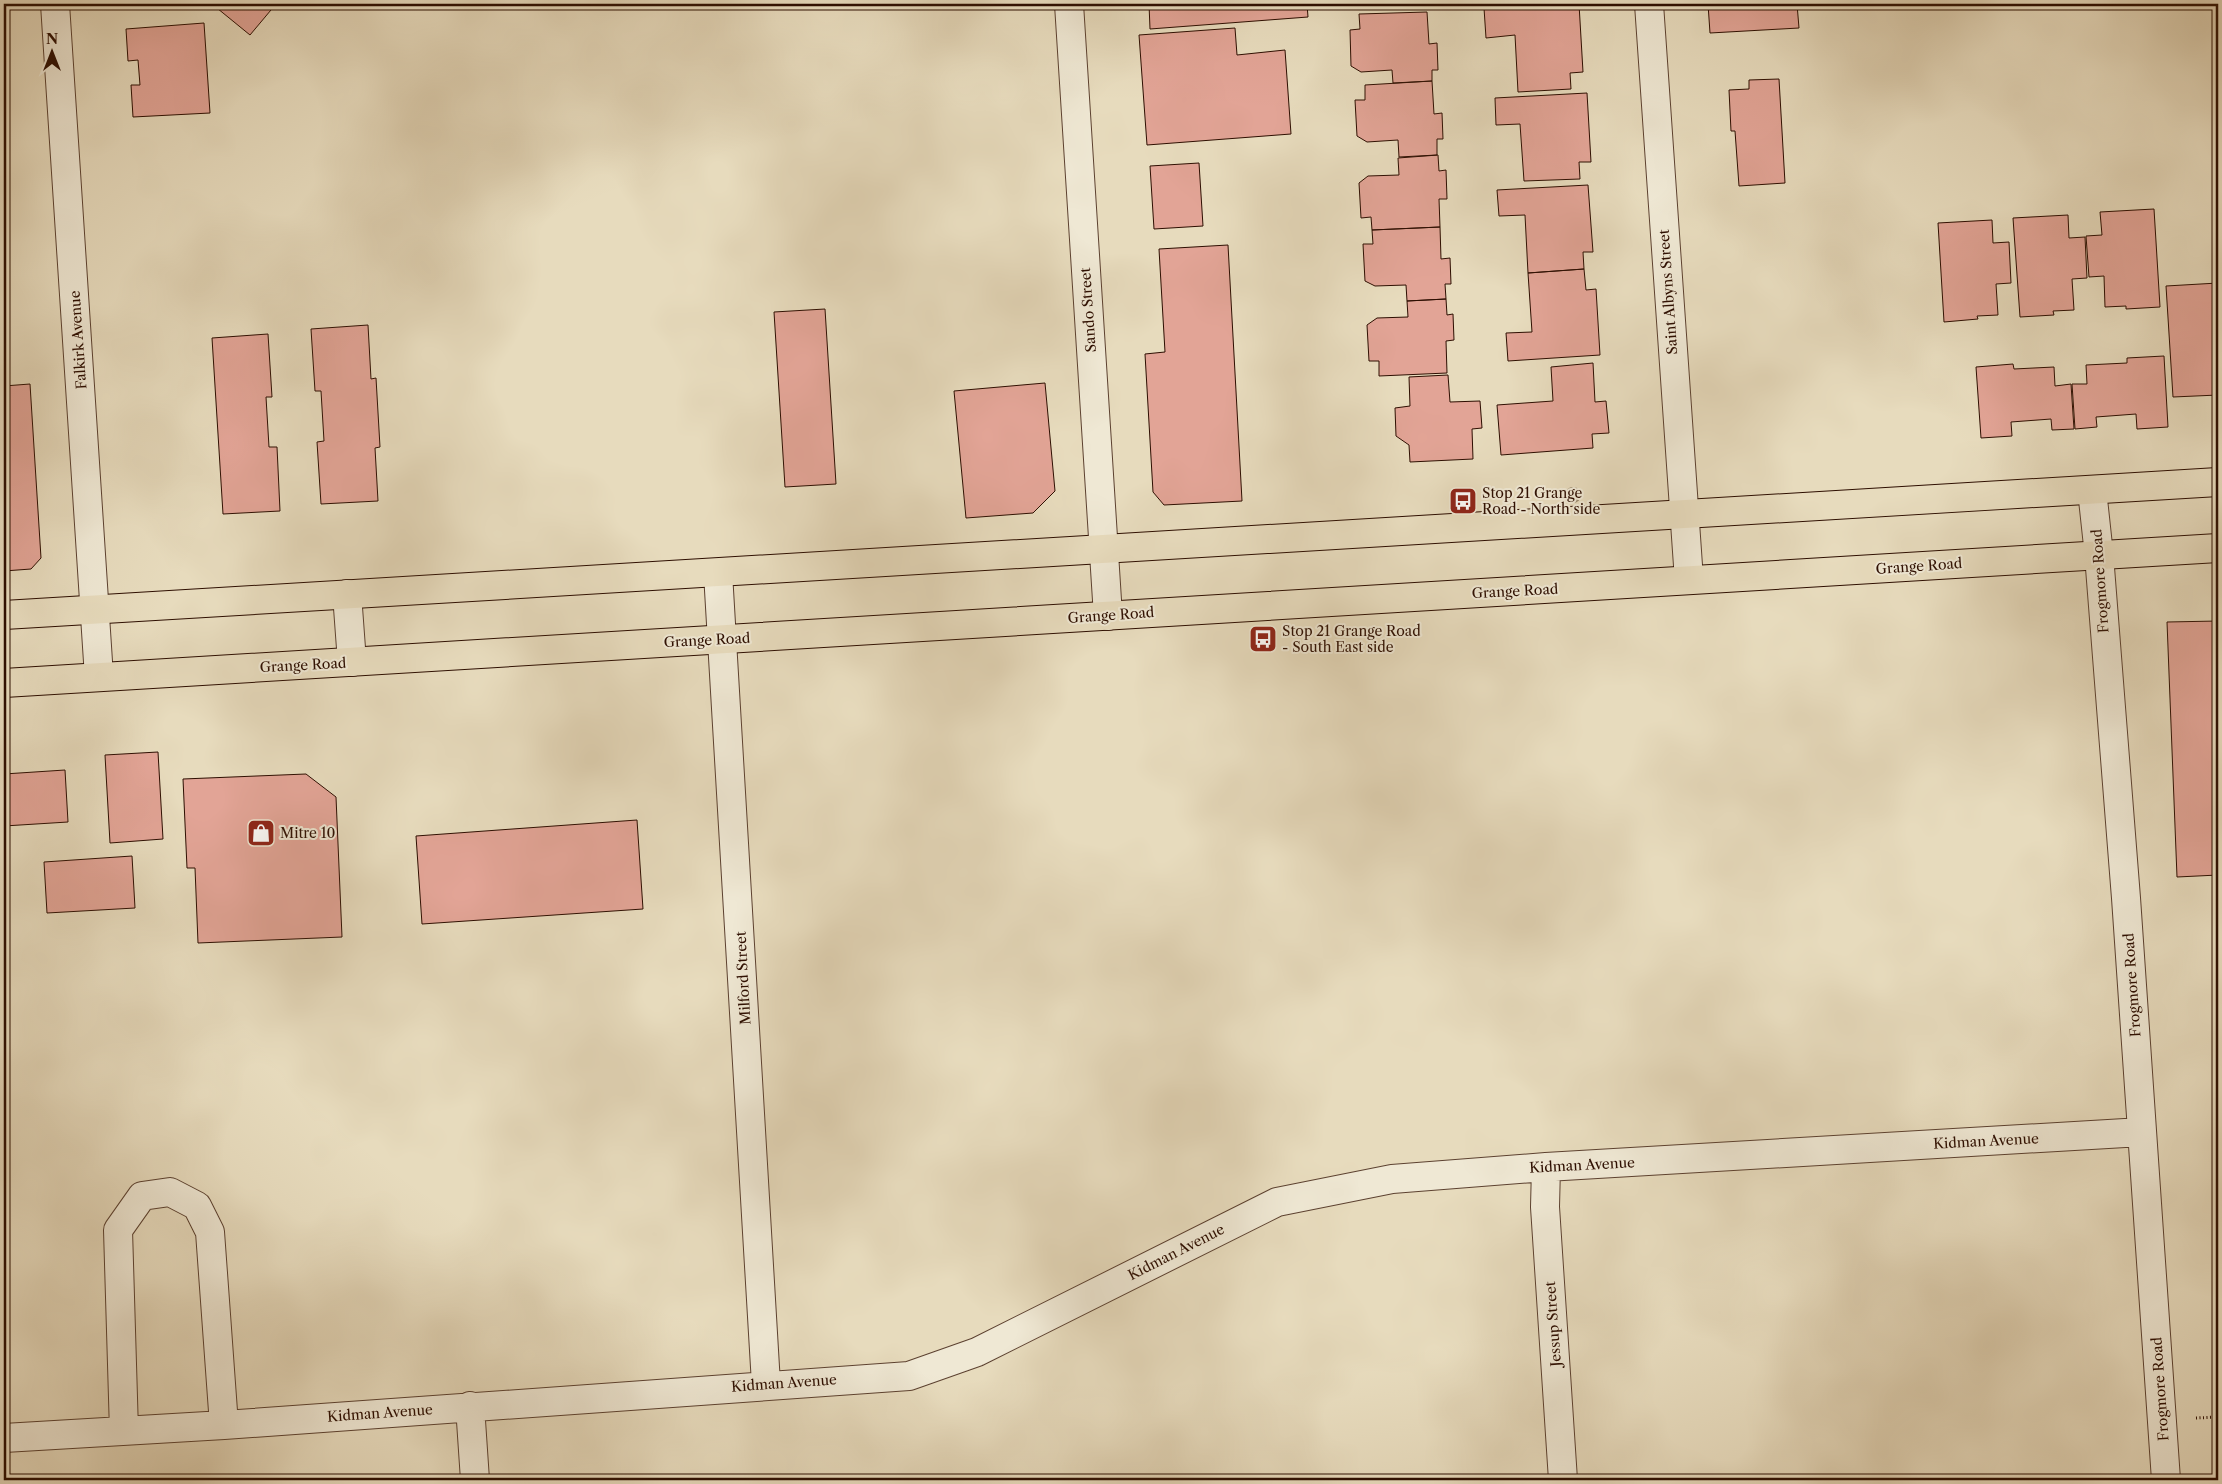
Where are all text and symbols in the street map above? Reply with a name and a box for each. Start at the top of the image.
north arrow [28,28,78,78]
text: N [46,30,58,48]
street label: Saint Albyns Street [1655,229,1681,355]
street label: Sando Street [1076,267,1100,353]
street label: Falkirk Avenue [66,290,90,390]
place label: Stop 21 Grange Road - North side [1482,484,1600,518]
bus stop icon: Stop 21 Grange Road - North side [1448,486,1478,516]
street label: Frogmore Road [2087,528,2113,634]
street label: Grange Road [1875,554,1963,578]
street label: Grange Road [1471,580,1559,602]
street label: Grange Road [1067,603,1155,627]
place label: Stop 21 Grange Road - South East side [1282,622,1421,656]
bus stop icon: Stop 21 Grange Road - South East side [1248,624,1278,654]
street label: Grange Road [663,629,751,651]
street label: Grange Road [259,654,347,676]
shop icon: Mitre 10 [246,818,276,848]
place label: Mitre 10 [280,824,336,842]
street label: Milford Street [732,931,754,1025]
street label: Frogmore Road [2119,932,2145,1038]
street label: Kidman Avenue [1933,1129,2039,1153]
street label: Kidman Avenue [1529,1153,1635,1177]
street label: Kidman Avenue [1125,1220,1227,1284]
street label: Jessup Street [1541,1281,1565,1369]
street label: Frogmore Road [2147,1336,2173,1442]
street label: Kidman Avenue [731,1370,838,1396]
street label: Kidman Avenue [327,1400,434,1426]

